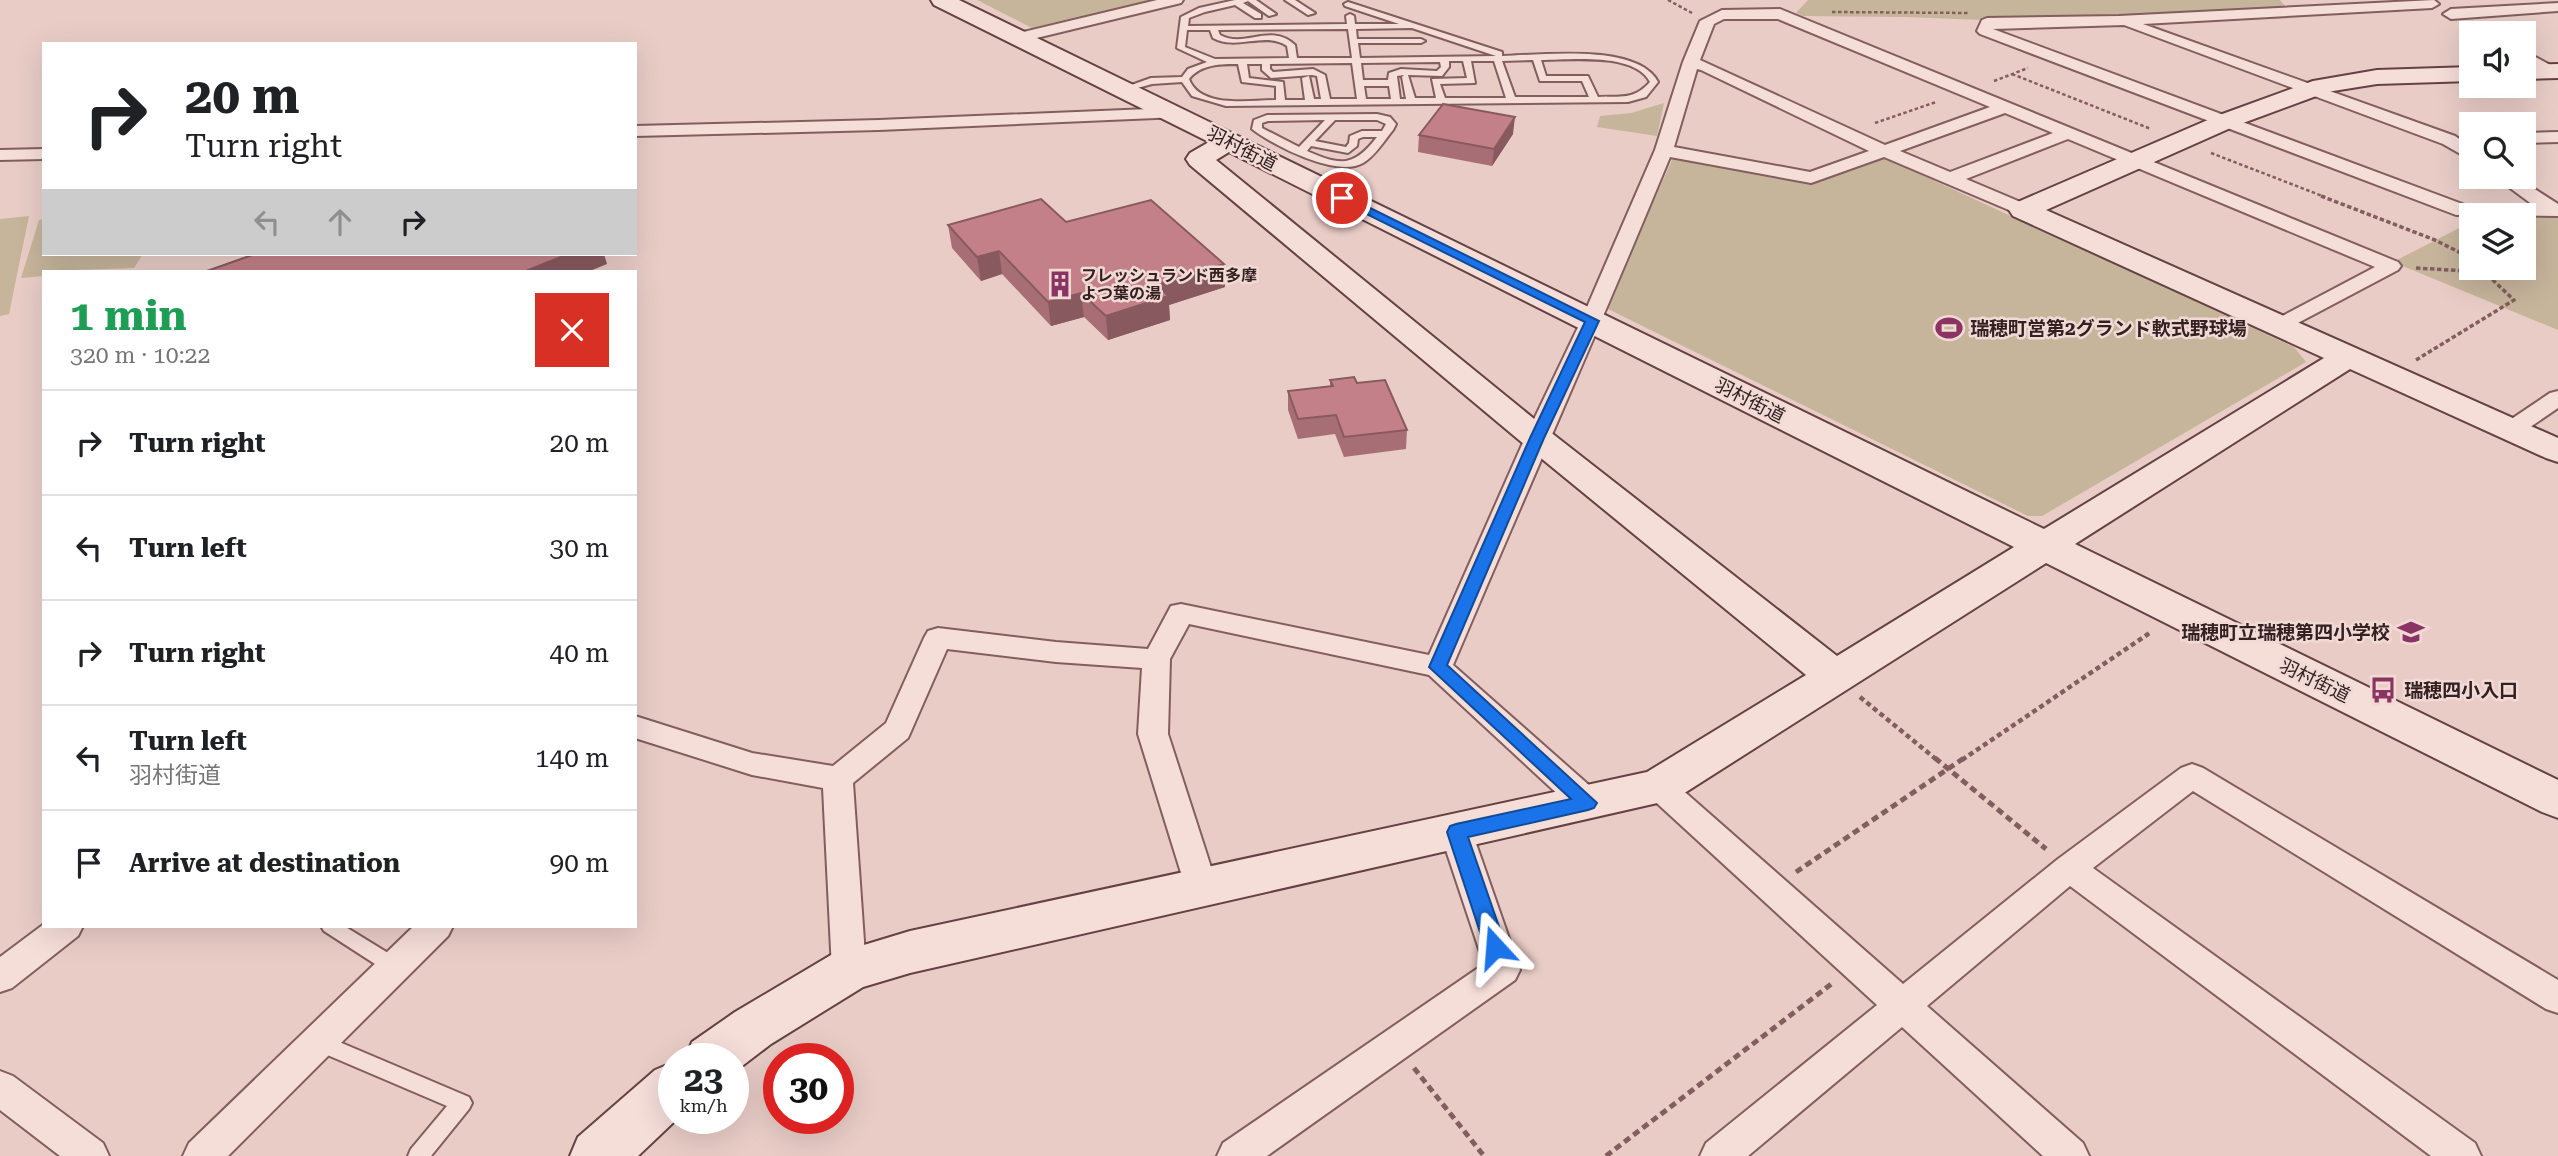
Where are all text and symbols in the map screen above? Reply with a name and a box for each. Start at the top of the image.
map controls [2459,21,2536,280]
button: sound [2459,21,2536,98]
text: 20 m [185,68,300,125]
icon: right [70,70,161,161]
button: search [2459,112,2536,189]
street label: 羽村街道 [1203,121,1281,176]
text: Turn right [185,127,342,165]
pin [1312,168,1372,228]
icon: arrive [1323,179,1361,217]
icon: left [248,203,286,241]
icon: ahead [321,203,359,241]
icon: right [394,203,432,241]
button: layers [2459,203,2536,280]
place label: フレッシュランド西多摩 よつ葉の湯 [1081,266,1257,303]
building icon: フレッシュランド西多摩 よつ葉の湯 [1045,269,1075,299]
text: 1 min [70,291,187,340]
button: close [535,293,609,367]
sports icon: 瑞穂町営第2グランド軟式野球場 [1934,313,1964,343]
place label: 瑞穂町営第2グランド軟式野球場 [1970,317,2247,340]
text: 320 m · 10:22 [70,342,210,369]
street label: 羽村街道 [1711,373,1789,428]
icon: right [70,424,108,462]
text: Turn right [129,428,265,458]
text: 20 m [550,428,609,458]
icon: left [70,529,108,567]
text: Turn left [129,533,247,563]
text: 30 m [550,533,609,563]
school or university icon: 瑞穂町立瑞穂第四小学校 [2396,617,2426,647]
place label: 瑞穂町立瑞穂第四小学校 [2181,621,2390,644]
icon: right [70,634,108,672]
text: Turn right [129,638,265,668]
text: 40 m [550,638,609,668]
street label: 羽村街道 [2276,653,2354,707]
bus stop icon: 瑞穂四小入口 [2368,675,2398,705]
place label: 瑞穂四小入口 [2404,679,2518,702]
text: Turn left [129,726,247,756]
icon: left [70,739,108,777]
text: 140 m [535,743,609,773]
text: 羽村街道 [129,762,221,789]
icon: arrive [70,844,108,882]
text: Arrive at destination [129,848,400,878]
text: 90 m [550,848,609,878]
position arrow [1458,910,1532,984]
speed limit sign: 30 [763,1043,854,1134]
text: 23 [684,1059,723,1100]
text: km/h [679,1095,728,1116]

